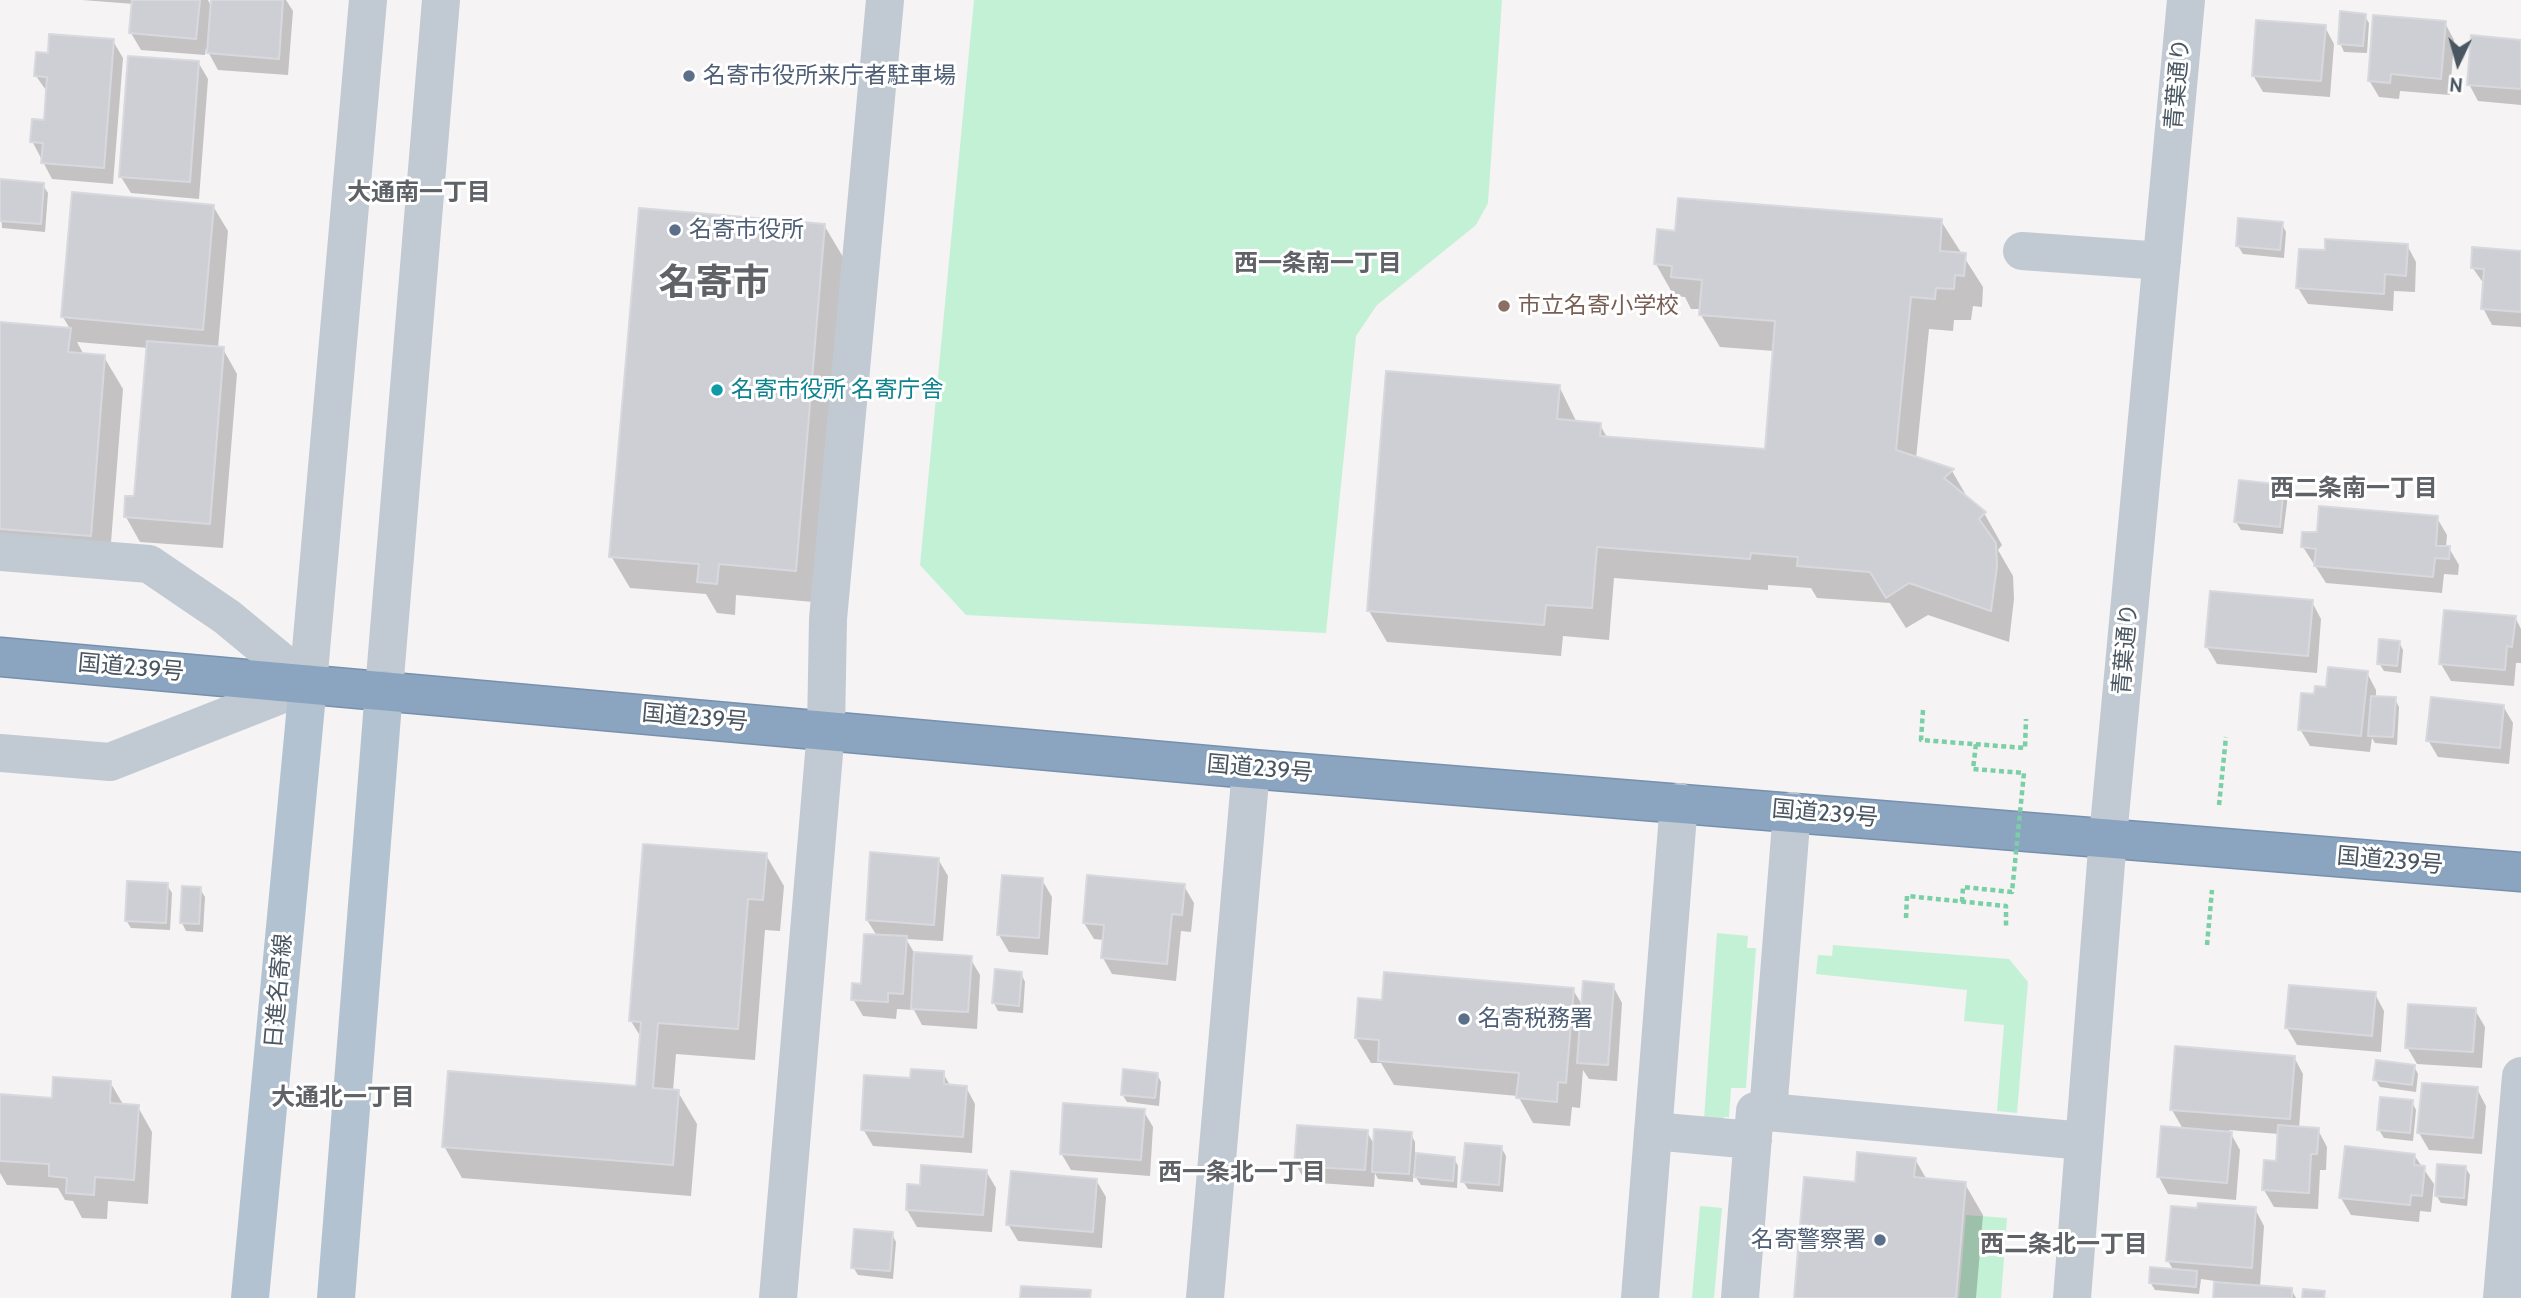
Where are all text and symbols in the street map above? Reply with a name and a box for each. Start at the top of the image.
north arrow [2423,28,2493,98]
street label: 青葉通り [2160,37,2196,131]
place label: 名寄市役所来庁者駐車場 [703,62,956,90]
marker: 名寄市役所来庁者駐車場 [681,68,697,84]
text: N [2448,72,2464,96]
district label: 大通南一丁目 [347,179,491,207]
place label: 名寄市役所 [689,216,804,244]
marker: 名寄市役所 [667,222,683,238]
district label: 西一条南一丁目 [1234,250,1402,278]
district label: 名寄市 [659,262,769,306]
place label: 市立名寄小学校 [1518,292,1679,320]
marker: 市立名寄小学校 [1496,298,1512,314]
place label: 名寄市役所 名寄庁舎 [731,376,943,404]
marker: 名寄市役所 名寄庁舎 [709,382,725,398]
district label: 西二条南一丁目 [2270,475,2438,503]
street label: 青葉通り [2108,602,2144,696]
street label: 国道239号 [77,650,185,686]
street label: 国道239号 [641,700,749,736]
street label: 国道239号 [1206,751,1314,787]
street label: 国道239号 [1771,796,1879,832]
street label: 国道239号 [2336,843,2444,879]
street label: 日進名寄線 [260,933,298,1049]
place label: 名寄税務署 [1478,1005,1593,1033]
marker: 名寄税務署 [1456,1011,1472,1027]
district label: 大通北一丁目 [271,1084,415,1112]
district label: 西一条北一丁目 [1158,1159,1326,1187]
place label: 名寄警察署 [1751,1226,1866,1254]
district label: 西二条北一丁目 [1980,1231,2148,1259]
marker: 名寄警察署 [1872,1232,1888,1248]

